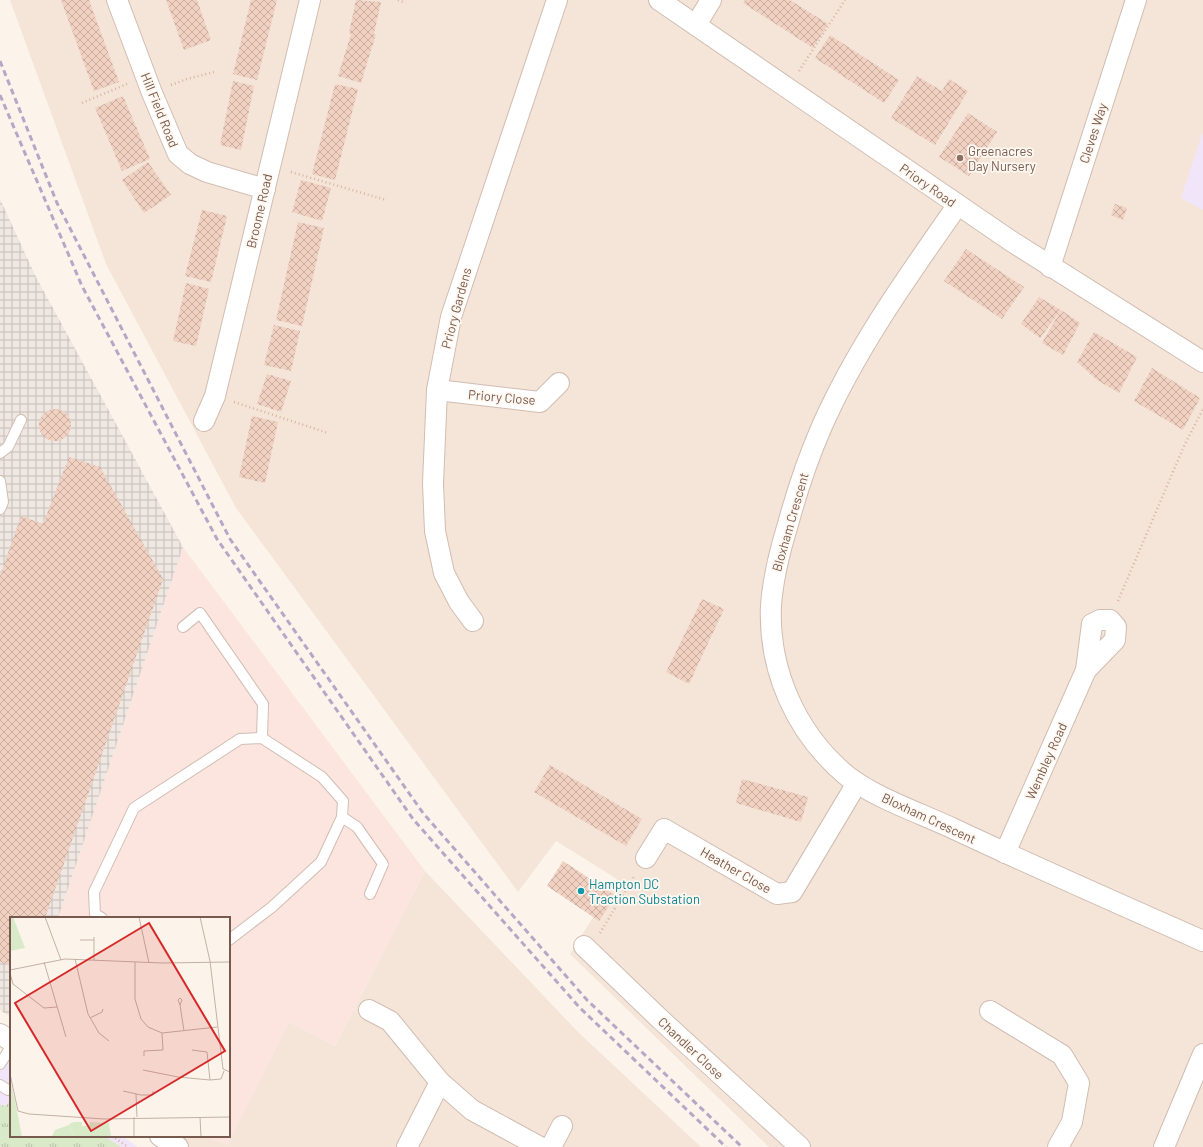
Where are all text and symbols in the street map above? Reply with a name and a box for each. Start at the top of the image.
street label: Hill Field Road [138,70,182,150]
street label: Cleves Way [1076,101,1110,165]
place label: Greenacres Day Nursery [968,143,1036,174]
marker: Greenacres Day Nursery [955,153,965,163]
street label: Priory Road [897,160,959,210]
street label: Broome Road [243,172,275,250]
street label: Priory Gardens [438,266,474,350]
street label: Priory Close [468,386,536,408]
street label: Bloxham Crescent [768,471,812,573]
street label: Wembley Road [1022,720,1070,802]
street label: Bloxham Crescent [879,789,979,847]
street label: Heather Close [698,843,774,897]
place label: Hampton DC Traction Substation [589,876,700,907]
marker: Hampton DC Traction Substation [576,886,586,896]
inset map [10,917,230,1137]
street label: Chandler Close [655,1014,727,1083]

